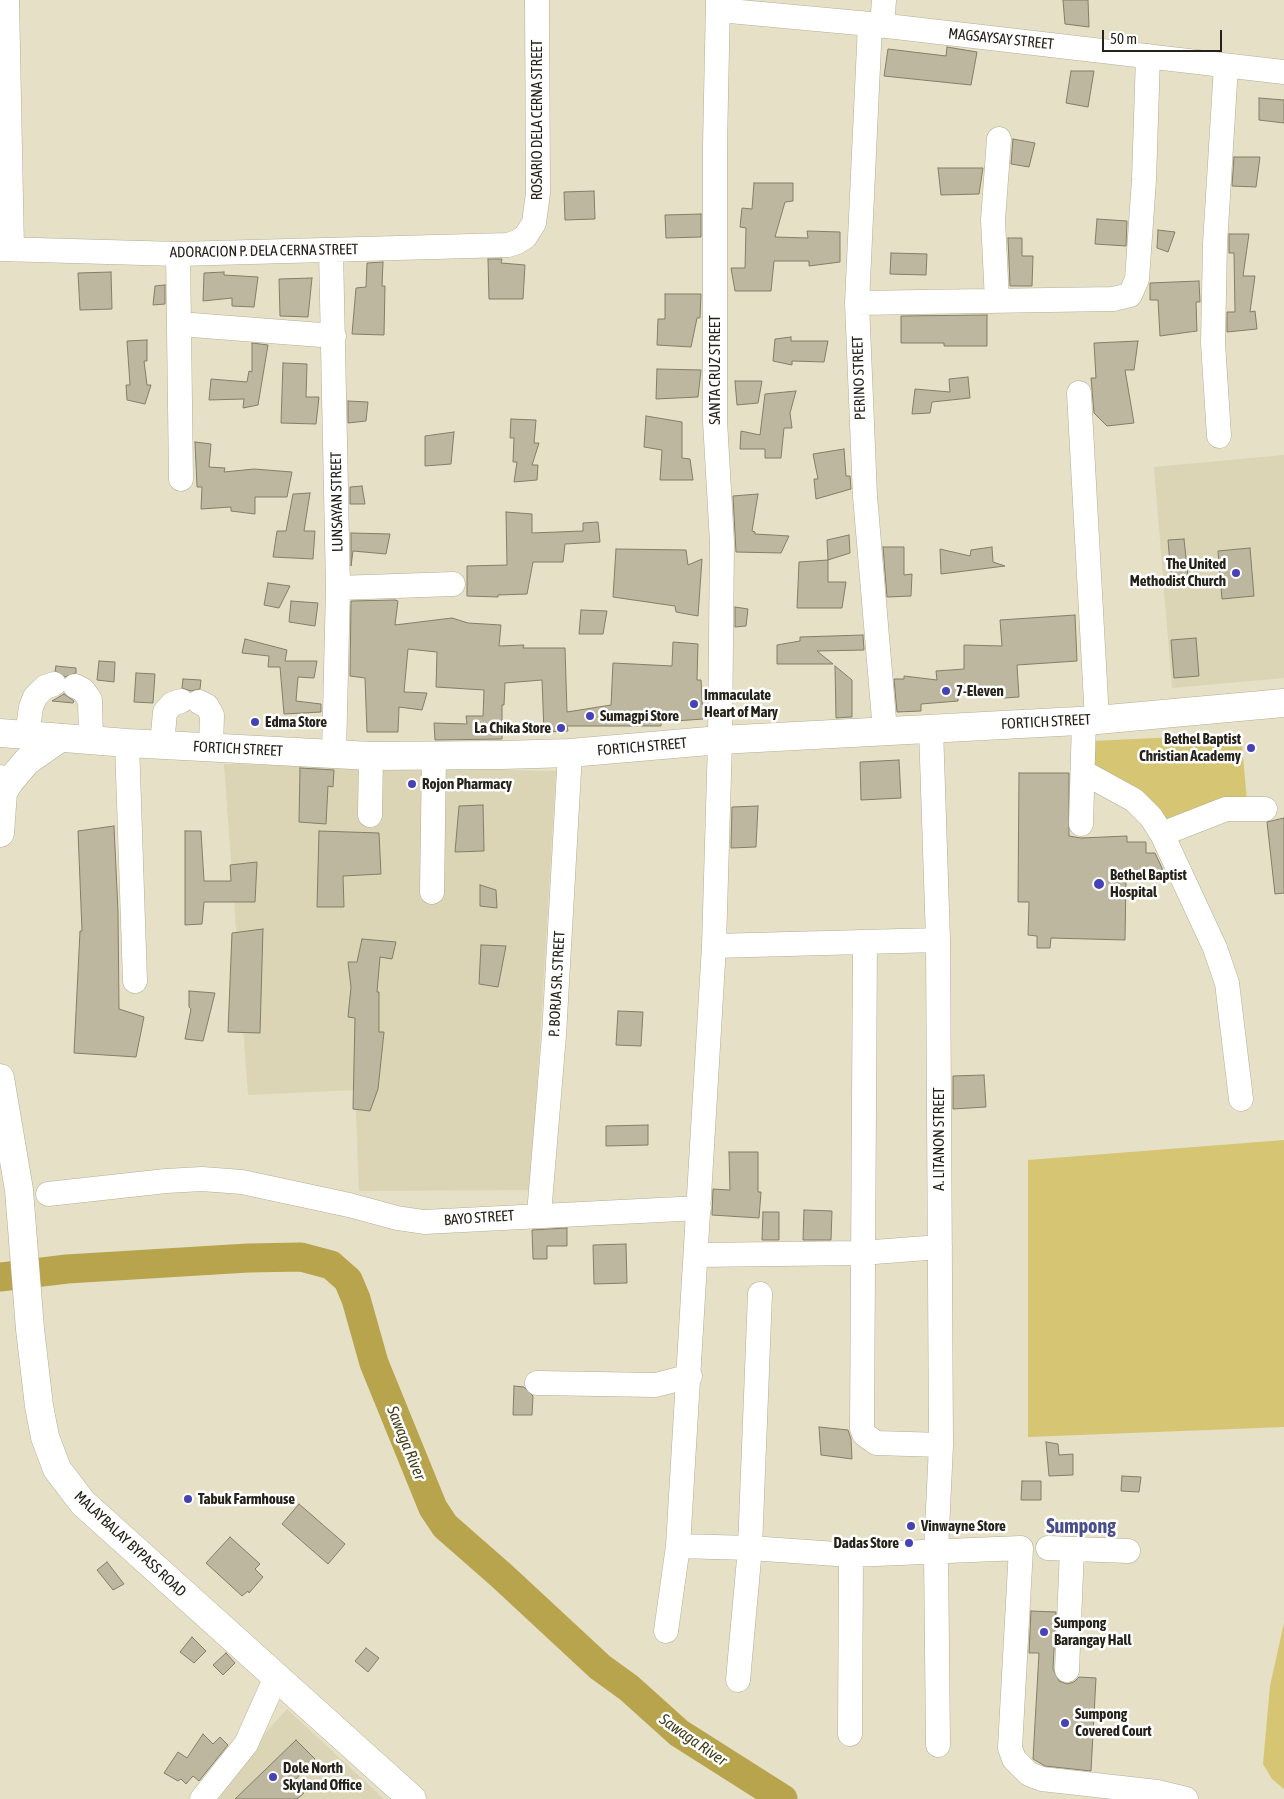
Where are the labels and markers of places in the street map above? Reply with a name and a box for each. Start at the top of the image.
place label: The United Methodist Church [1130,555,1226,590]
marker: The United Methodist Church [1230,567,1242,579]
place label: 7-Eleven [956,682,1004,700]
marker: 7-Eleven [940,685,952,697]
place label: Immaculate Heart of Mary [704,686,778,721]
marker: Immaculate Heart of Mary [688,698,700,710]
place label: Sumagpi Store [600,707,679,725]
marker: Sumagpi Store [584,710,596,722]
place label: Edma Store [265,713,327,731]
marker: Edma Store [249,716,261,728]
place label: La Chika Store [474,719,551,737]
marker: La Chika Store [555,722,567,734]
place label: Bethel Baptist Christian Academy [1139,730,1241,765]
marker: Bethel Baptist Christian Academy [1245,742,1257,754]
place label: Rojon Pharmacy [422,775,512,793]
marker: Rojon Pharmacy [406,778,418,790]
place label: Bethel Baptist Hospital [1110,866,1187,901]
marker: Bethel Baptist Hospital [1092,877,1106,891]
place label: Tabuk Farmhouse [198,1490,295,1508]
marker: Tabuk Farmhouse [182,1493,194,1505]
place label: Vinwayne Store [921,1517,1006,1535]
marker: Vinwayne Store [905,1520,917,1532]
place label: Dadas Store [833,1534,899,1552]
marker: Dadas Store [903,1537,915,1549]
place label: Sumpong Barangay Hall [1054,1614,1131,1649]
marker: Sumpong Barangay Hall [1038,1626,1050,1638]
place label: Sumpong Covered Court [1075,1705,1151,1740]
marker: Sumpong Covered Court [1059,1717,1071,1729]
place label: Dole North Skyland Office [283,1759,362,1794]
marker: Dole North Skyland Office [267,1771,279,1783]

